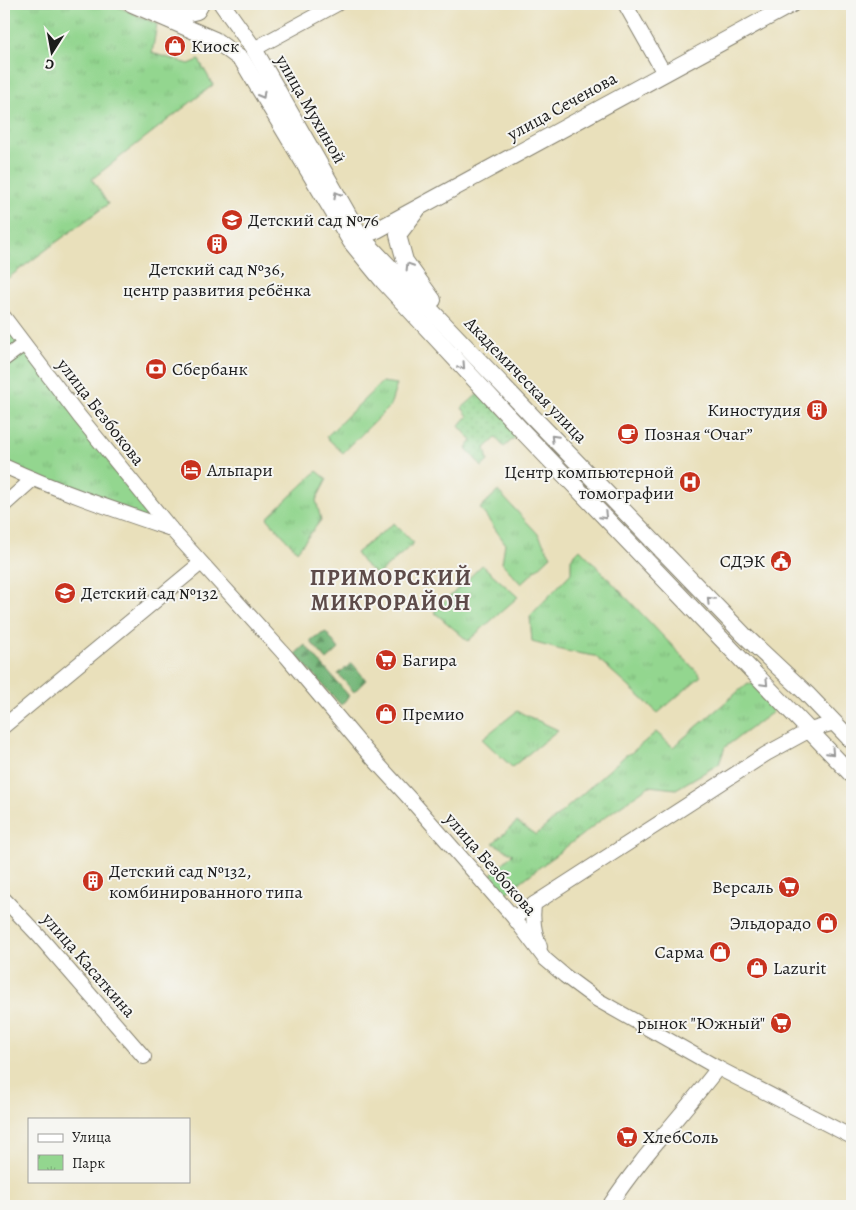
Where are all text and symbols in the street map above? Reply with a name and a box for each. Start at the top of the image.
north arrow [28,28,78,78]
shop icon: Киоск [163,34,187,58]
place label: Киоск [191,34,239,58]
street label: улица Мухиной [270,49,352,168]
text: С [43,54,56,74]
street label: улица Сеченова [502,66,622,147]
one-way arrow [255,89,265,98]
one-way arrow [334,191,344,200]
school or university icon: Детский сад №76 [220,208,244,232]
place label: Детский сад №76 [248,208,379,232]
building icon: Детский сад №36, центр развития ребёнка [205,232,229,256]
place label: Детский сад №36, центр развития ребёнка [123,257,312,302]
one-way arrow [406,262,416,271]
street label: Академическая улица [459,311,593,449]
street label: улица Безбокова [51,353,151,471]
bank icon: Сбербанк [144,357,168,381]
place label: Сбербанк [172,357,248,381]
one-way arrow [456,360,465,369]
place label: Киностудия [707,398,801,422]
building icon: Киностудия [805,398,829,422]
cafe icon: Позная “Очаг” [616,422,640,446]
place label: Позная “Очаг” [644,422,753,446]
one-way arrow [551,435,560,444]
hotel icon: Альпари [179,458,203,482]
place label: Альпари [206,458,273,482]
place label: Центр компьютерной томографии [504,460,674,505]
hospital icon: Центр компьютерной томографии [678,470,702,494]
one-way arrow [599,511,608,520]
place label: СДЭК [720,549,766,573]
public building icon: СДЭК [769,549,793,573]
district label: ПРИМОРСКИЙ МИКРОРАЙОН [310,563,472,618]
school or university icon: Детский сад №132 [53,581,77,605]
place label: Детский сад №132 [81,581,219,605]
one-way arrow [707,596,716,605]
supermarket icon: Багира [374,648,398,672]
place label: Багира [402,648,458,672]
one-way arrow [759,678,768,687]
shop icon: Премио [374,702,398,726]
place label: Премио [402,702,464,726]
one-way arrow [825,746,834,755]
street label: улица Безбокова [439,806,543,921]
place label: Детский сад №132, комбинированного типа [109,859,304,904]
building icon: Детский сад №132, комбинированного типа [81,869,105,893]
place label: Версаль [712,875,773,899]
supermarket icon: Версаль [777,875,801,899]
street label: улица Касаткина [36,907,142,1023]
place label: Эльдорадо [729,911,811,935]
shop icon: Эльдорадо [815,911,839,935]
place label: Сарма [655,940,705,964]
shop icon: Сарма [708,940,732,964]
shop icon: Lazurit [745,956,769,980]
place label: Lazurit [773,956,827,980]
place label: рынок "Южный" [637,1011,765,1035]
supermarket icon: рынок "Южный" [769,1011,793,1035]
legend [28,1118,190,1182]
supermarket icon: ХлебСоль [615,1125,639,1149]
place label: ХлебСоль [643,1125,718,1149]
text: Улица [72,1127,111,1147]
text: Парк [72,1153,105,1173]

